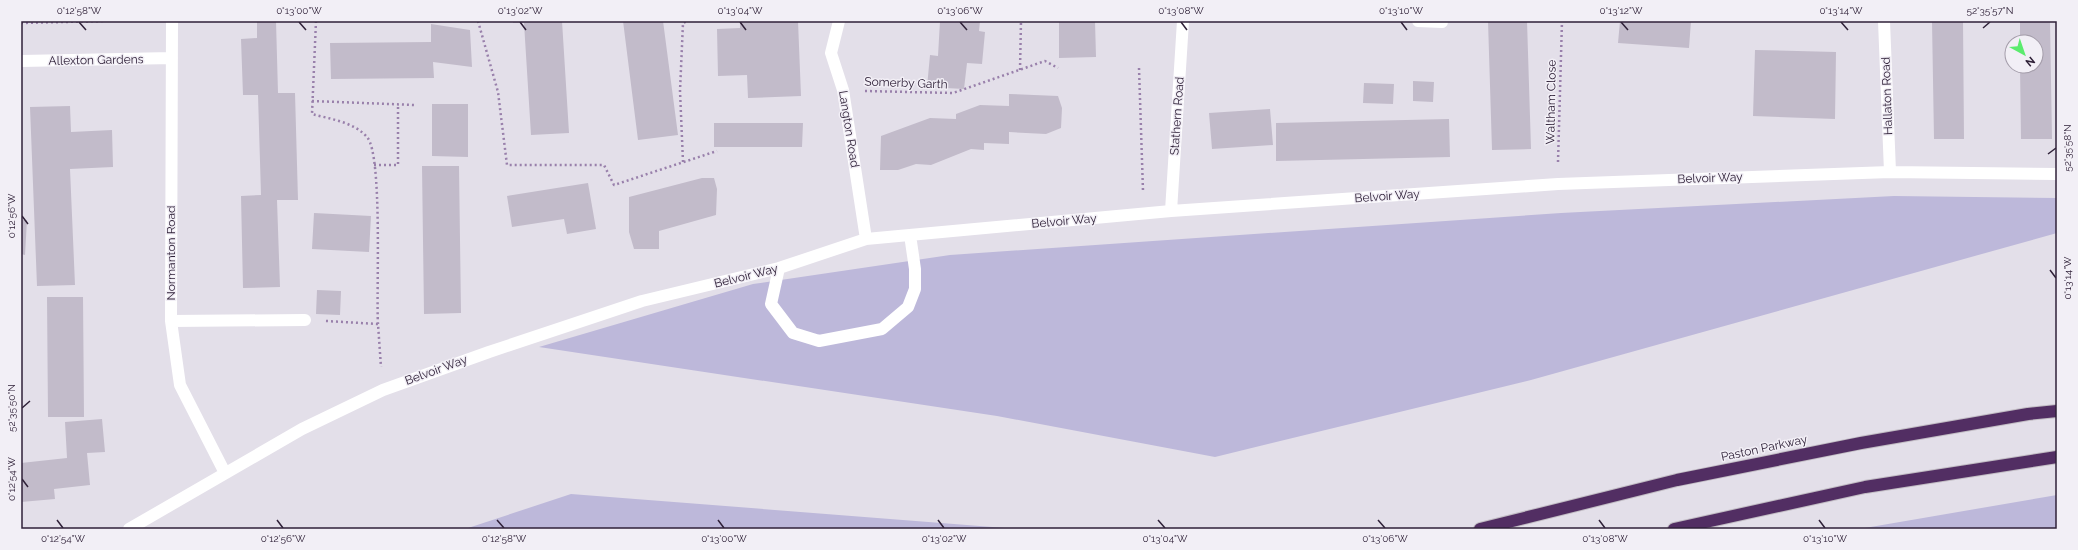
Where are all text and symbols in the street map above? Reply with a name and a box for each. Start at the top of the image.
text: 0°12'58"W [57,5,102,16]
text: 0°13'00"W [276,5,322,16]
text: 0°13'02"W [498,5,543,16]
text: 0°13'04"W [718,5,763,16]
text: 0°13'06"W [937,5,983,16]
text: 0°13'08"W [1158,5,1204,16]
text: 0°13'10"W [1379,5,1423,16]
text: 0°13'12"W [1600,5,1643,16]
text: 0°13'14"W [1819,5,1863,16]
text: 52°35'57"N [1966,5,2014,16]
north arrow [2004,34,2044,74]
street label: Allexton Gardens [48,52,144,68]
text: N [2023,54,2038,69]
street label: Hallaton Road [1879,57,1895,135]
street label: Waltham Close [1543,59,1559,145]
street label: Somerby Garth [864,75,948,91]
street label: Stathern Road [1167,76,1187,156]
street label: Langton Road [836,89,862,169]
text: 52°35'58"N [2062,124,2073,172]
street label: Belvoir Way [1677,170,1743,186]
street label: Belvoir Way [1354,187,1421,205]
text: 0°12'56"W [6,193,17,238]
street label: Normanton Road [164,206,178,300]
street label: Belvoir Way [1031,211,1098,231]
text: 0°13'14"W [2062,256,2073,300]
street label: Belvoir Way [713,261,780,291]
street label: Belvoir Way [403,352,470,388]
text: 52°35'50"N [6,384,17,432]
street label: Paston Parkway [1720,432,1809,464]
text: 0°12'54"W [6,456,17,501]
text: 0°12'54"W [41,533,86,544]
text: 0°12'56"W [261,533,306,544]
text: 0°12'58"W [482,533,527,544]
text: 0°13'00"W [701,533,747,544]
text: 0°13'02"W [922,533,967,544]
text: 0°13'04"W [1143,533,1188,544]
text: 0°13'06"W [1362,533,1408,544]
text: 0°13'08"W [1582,533,1628,544]
text: 0°13'10"W [1803,533,1847,544]

